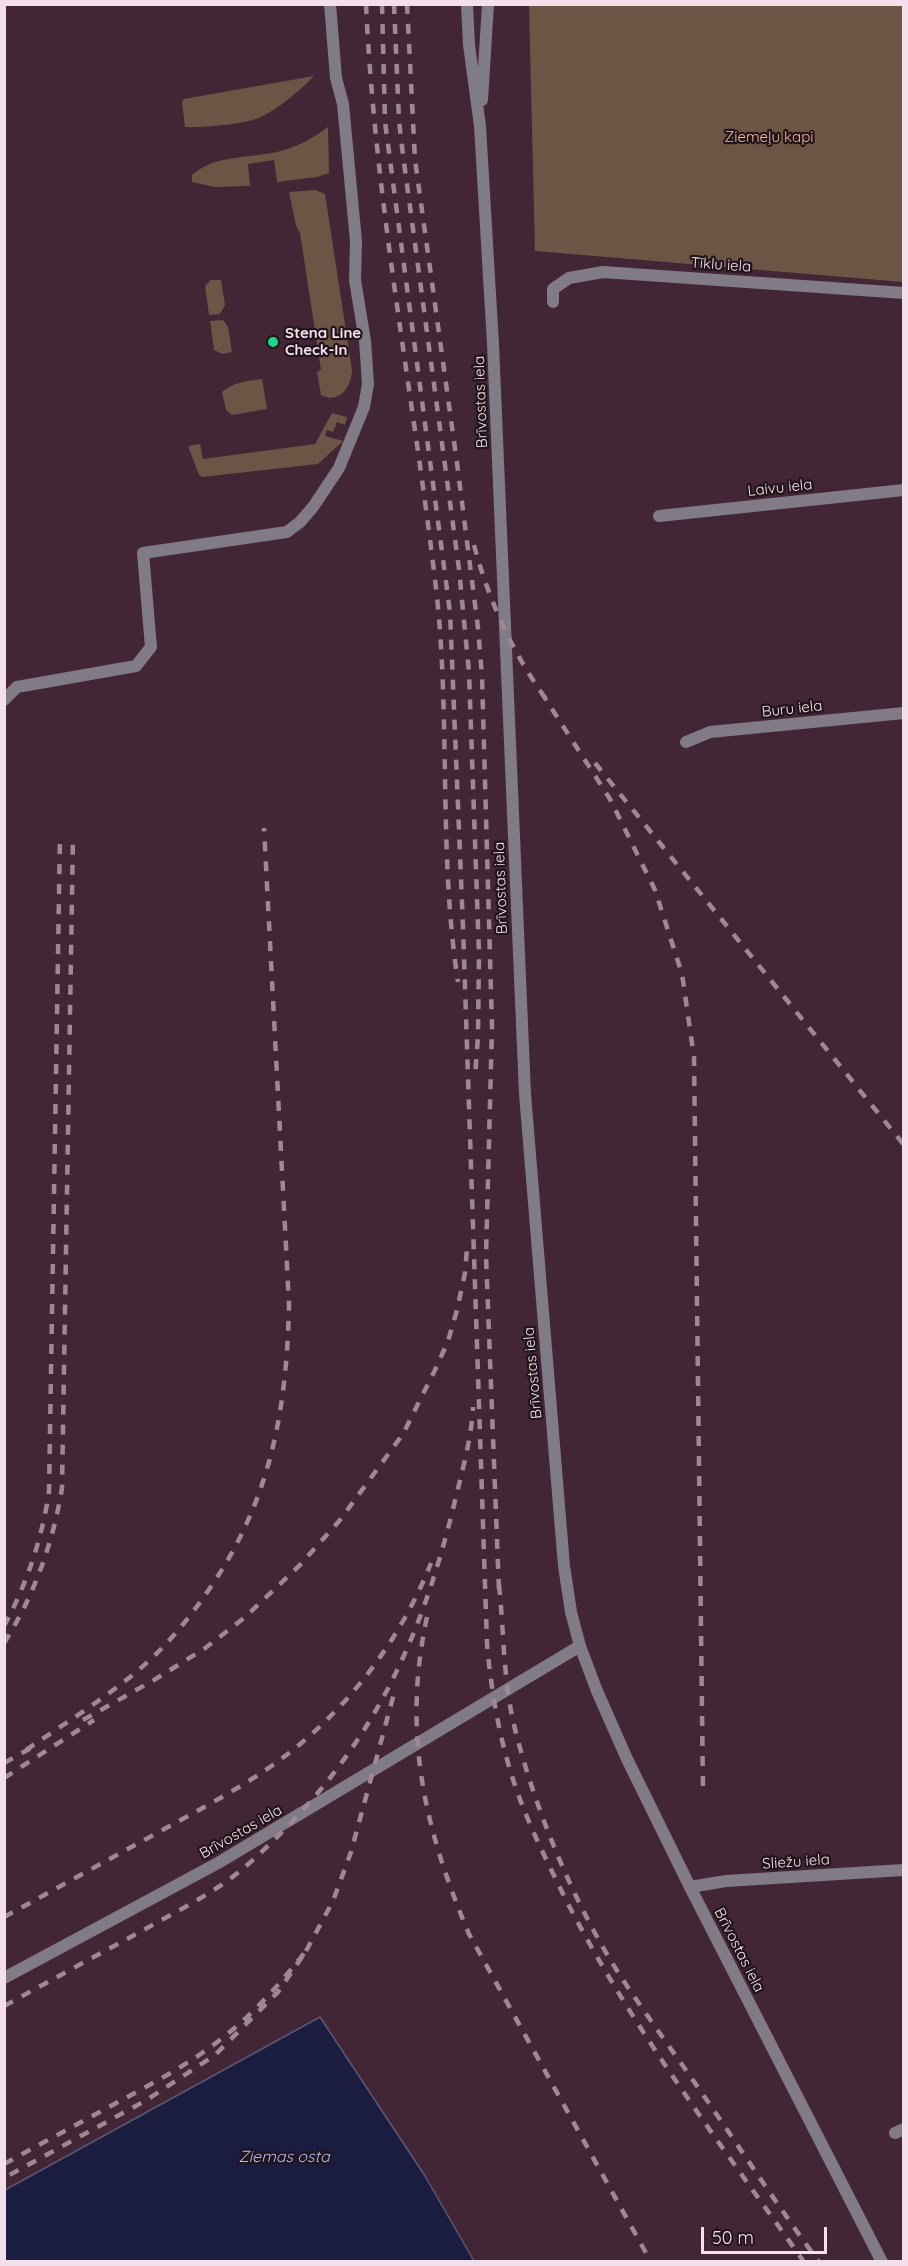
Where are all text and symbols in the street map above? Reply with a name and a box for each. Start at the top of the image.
park label: Ziemeļu kapi [725,128,813,146]
street label: Tīklu iela [690,254,752,276]
place label: Stena Line Check-In [285,324,361,359]
marker: Stena Line Check-In [266,335,280,349]
street label: Brīvostas iela [470,356,492,448]
street label: Laivu iela [747,476,813,500]
street label: Buru iela [761,697,823,721]
street label: Brīvostas iela [490,842,512,934]
street label: Brīvostas iela [520,1326,546,1420]
street label: Brīvostas iela [197,1801,285,1863]
street label: Sliežu iela [762,1851,830,1873]
street label: Brīvostas iela [710,1905,768,1995]
water label: Ziemas osta [238,2147,330,2167]
scale bar [704,2215,830,2253]
text: 50 m [712,2226,754,2249]

